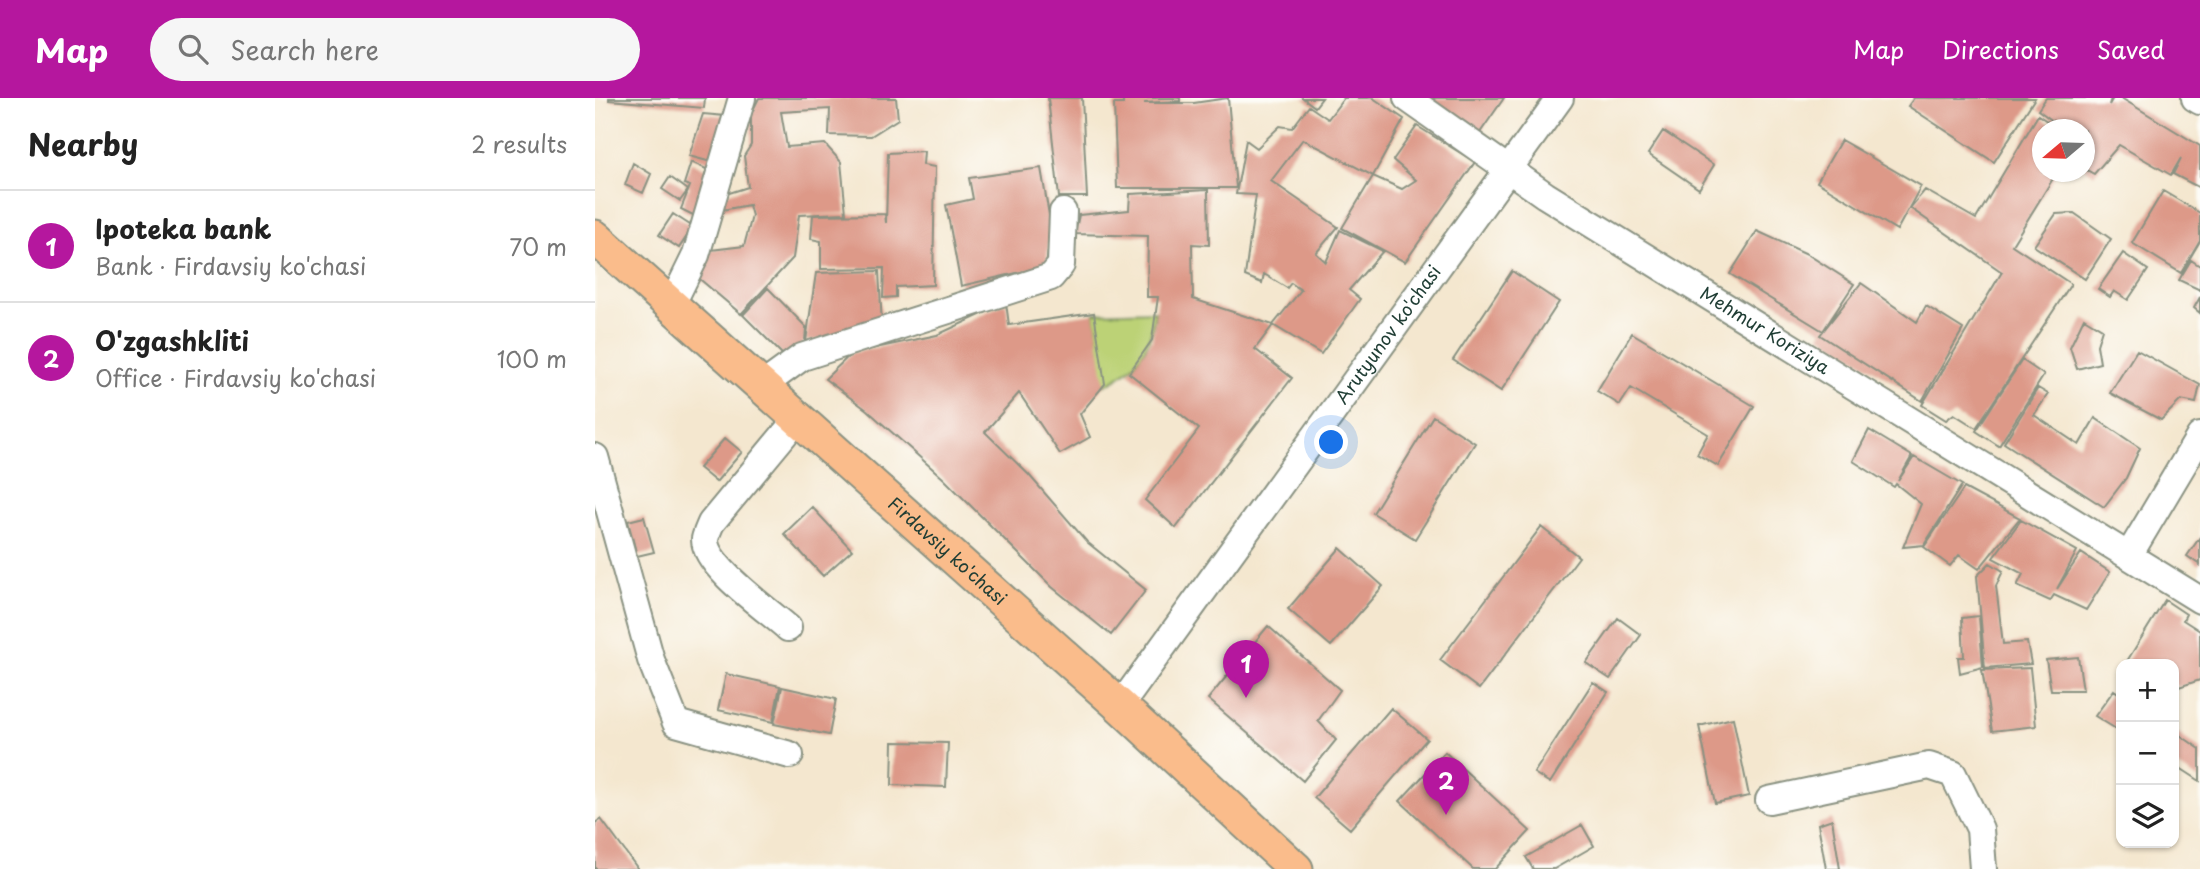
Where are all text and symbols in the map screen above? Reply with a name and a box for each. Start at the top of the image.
search box [150,18,640,81]
text: Map [35,24,108,74]
icon: search [174,30,212,68]
text: Search here [230,30,379,69]
text: Map [1853,31,1904,67]
text: Directions [1942,31,2059,67]
text: Saved [2097,31,2165,67]
north arrow [2032,119,2095,182]
text: Nearby [28,121,138,166]
text: 2 results [471,126,567,161]
text: Ipoteka bank [95,209,272,248]
text: 1 [46,229,57,264]
text: 70 m [509,229,567,264]
text: Bank · Firdavsiy ko'chasi [95,248,366,283]
street label: Arutyunov ko'chasi [1328,259,1447,409]
street label: Mehmur Koriziya [1695,279,1836,380]
text: O'zgashkliti [95,321,249,360]
text: 2 [43,341,59,376]
text: 100 m [497,341,567,376]
text: Office · Firdavsiy ko'chasi [95,360,376,395]
your location [1314,425,1348,459]
street label: Firdavsiy ko'chasi [883,490,1013,611]
pin: 1 [1223,640,1269,698]
map controls [2116,659,2179,848]
button: + [2116,659,2179,722]
button: − [2116,722,2179,785]
pin: 2 [1423,757,1469,815]
button: layers [2116,785,2179,848]

